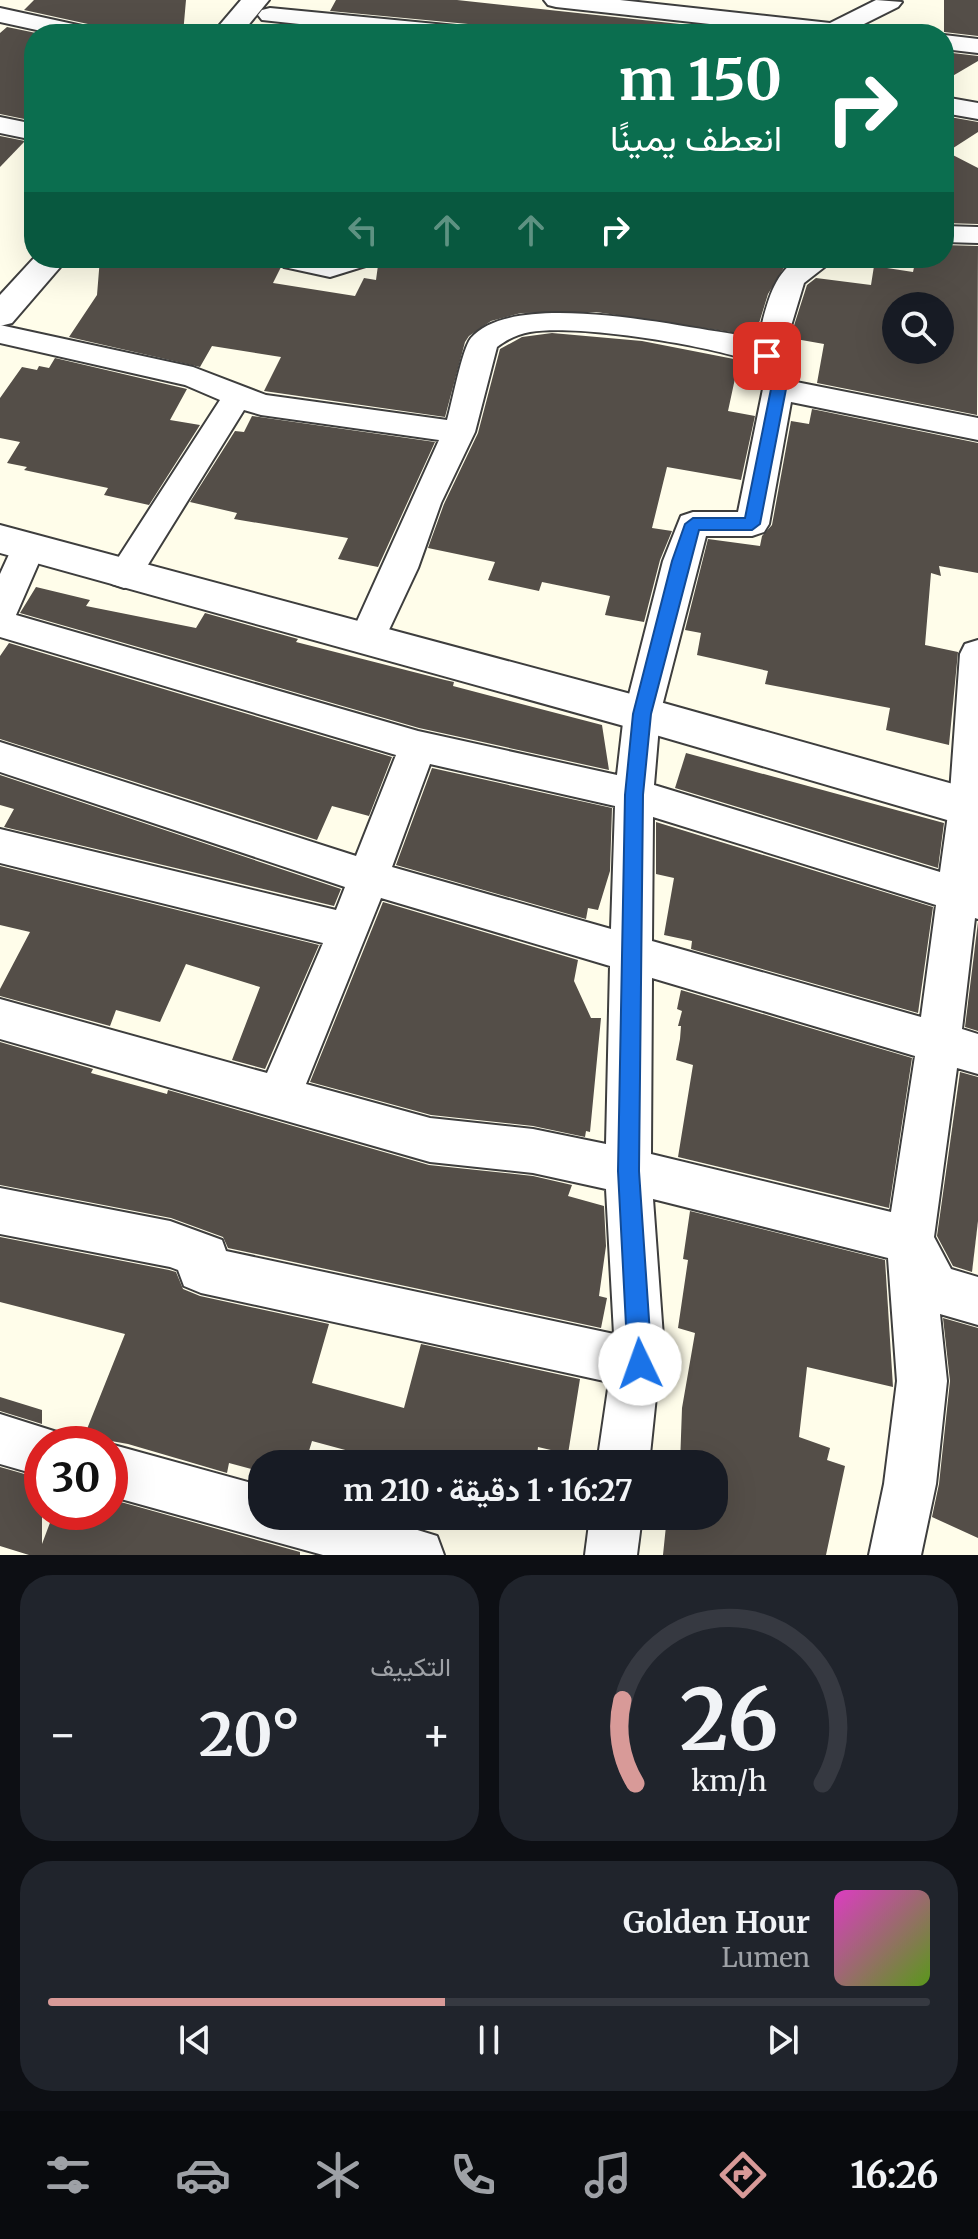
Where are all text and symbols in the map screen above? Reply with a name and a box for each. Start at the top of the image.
text: 150 m [619,45,782,115]
icon: right [810,56,914,160]
text: انعطف يمينًا [610,116,782,161]
icon: left [341,208,385,252]
icon: ahead [425,208,469,252]
icon: ahead [509,208,553,252]
icon: right [593,208,637,252]
map controls [882,292,954,364]
button: search [882,292,954,364]
pin [733,322,801,390]
icon: arrive [745,334,789,378]
position arrow [598,1322,682,1406]
speed limit sign: 30 [24,1426,128,1530]
text: 16:27 · 1 دقيقة · 210 m [343,1471,633,1509]
text: التكييف [370,1650,451,1683]
text: 26 [679,1668,778,1773]
text: 20° [199,1697,300,1772]
text: − [48,1707,77,1762]
text: + [422,1707,451,1762]
text: km/h [691,1763,766,1799]
text: Golden Hour [623,1903,810,1941]
text: Lumen [721,1941,810,1974]
icon: previous [173,2018,217,2062]
icon: pause [467,2018,511,2062]
icon: next [761,2018,805,2062]
icon: filters [40,2147,96,2203]
icon: car [175,2147,231,2203]
icon: climate [310,2147,366,2203]
icon: phone [445,2147,501,2203]
icon: music [580,2147,636,2203]
icon: directions [715,2147,771,2203]
text: 16:26 [850,2153,938,2198]

